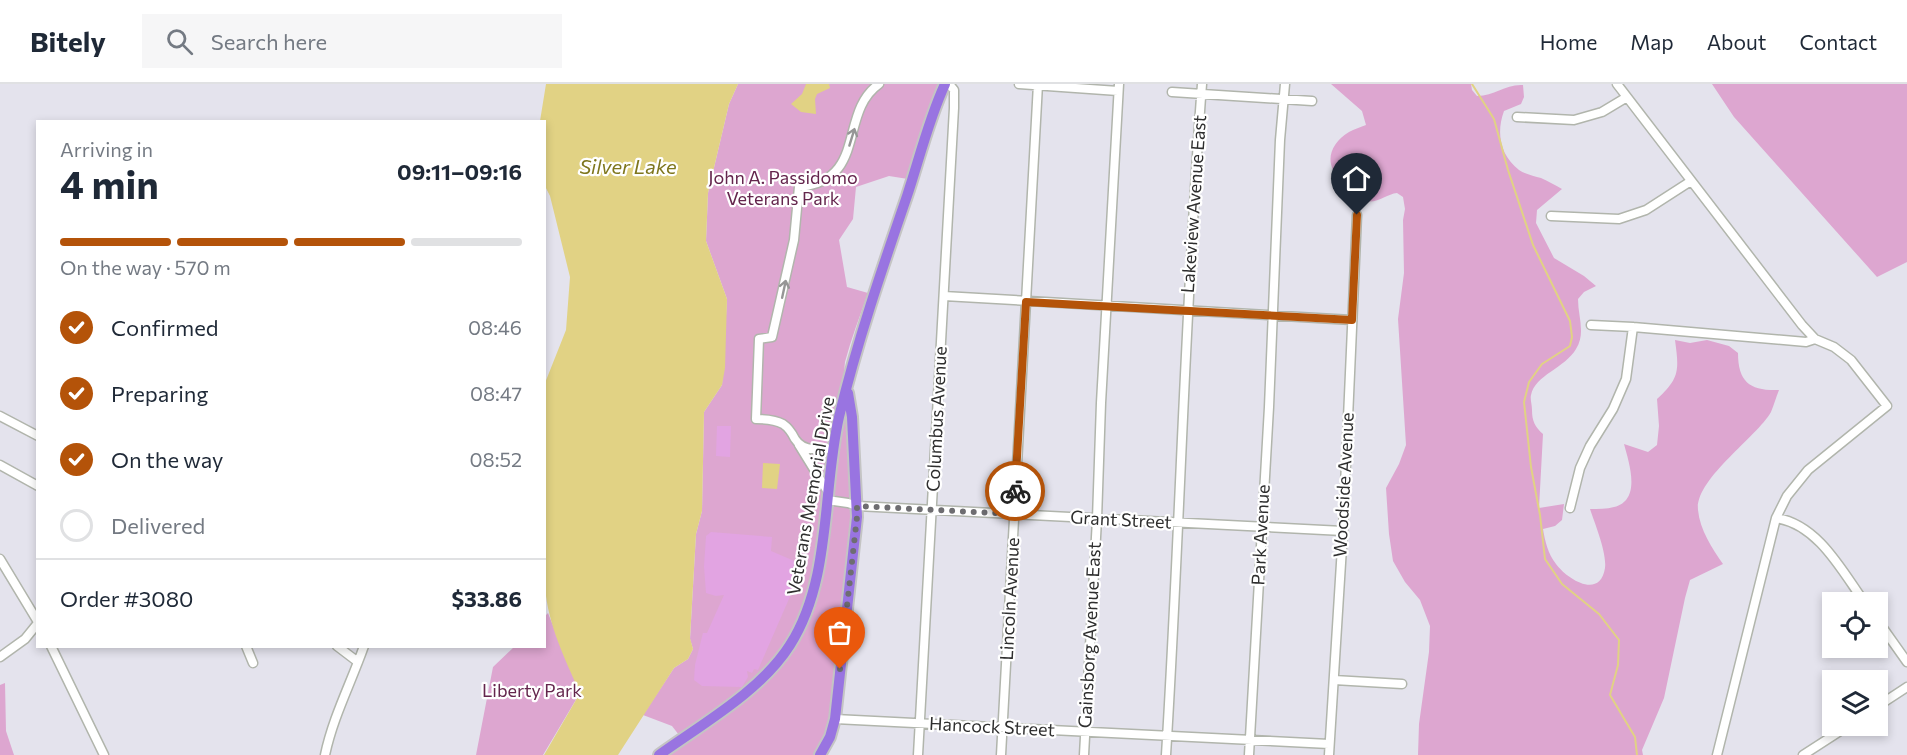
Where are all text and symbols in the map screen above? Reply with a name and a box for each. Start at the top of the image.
search box [142,14,562,68]
text: Bitely [30,24,106,58]
icon: search [163,25,196,58]
text: Search here [211,28,327,55]
text: Home [1540,29,1597,54]
text: Map [1630,29,1674,54]
text: About [1707,29,1766,54]
text: Contact [1799,29,1877,54]
street label: Lakeview Avenue East [1176,114,1210,294]
one-way arrow [847,128,858,147]
text: Arriving in [60,137,153,161]
pin [1331,153,1382,215]
water label: Silver Lake [579,154,677,178]
text: 09:11–09:16 [397,158,522,185]
text: 4 min [60,159,159,207]
icon: home [1340,162,1373,195]
park label: John A. Passidomo Veterans Park [708,166,858,209]
text: On the way · 570 m [60,255,231,279]
one-way arrow [778,279,790,298]
icon: check [60,311,93,344]
text: Confirmed [111,314,218,341]
text: 08:46 [468,315,522,339]
street label: Columbus Avenue [921,346,951,492]
icon: check [60,377,93,410]
text: Preparing [111,380,208,407]
text: 08:47 [470,381,522,405]
street label: Veterans Memorial Drive [782,395,838,597]
street label: Woodside Avenue [1328,412,1358,558]
icon: check [60,443,93,476]
text: On the way [111,446,223,473]
text: 08:52 [470,447,522,471]
courier [985,461,1045,521]
icon: bike [999,475,1032,508]
street label: Park Avenue [1246,484,1274,586]
street label: Grant Street [1070,505,1172,533]
text: Delivered [111,512,205,539]
street label: Lincoln Avenue [995,537,1023,661]
street label: Gainsborg Avenue East [1073,541,1105,729]
text: Order #3080 [60,585,193,612]
text: $33.86 [451,585,522,612]
map controls [1822,592,1888,736]
button: locate [1822,592,1888,658]
pin [814,607,865,669]
icon: bag [823,616,856,649]
button: layers [1822,670,1888,736]
park label: Liberty Park [482,679,582,701]
street label: Hancock Street [929,712,1055,740]

